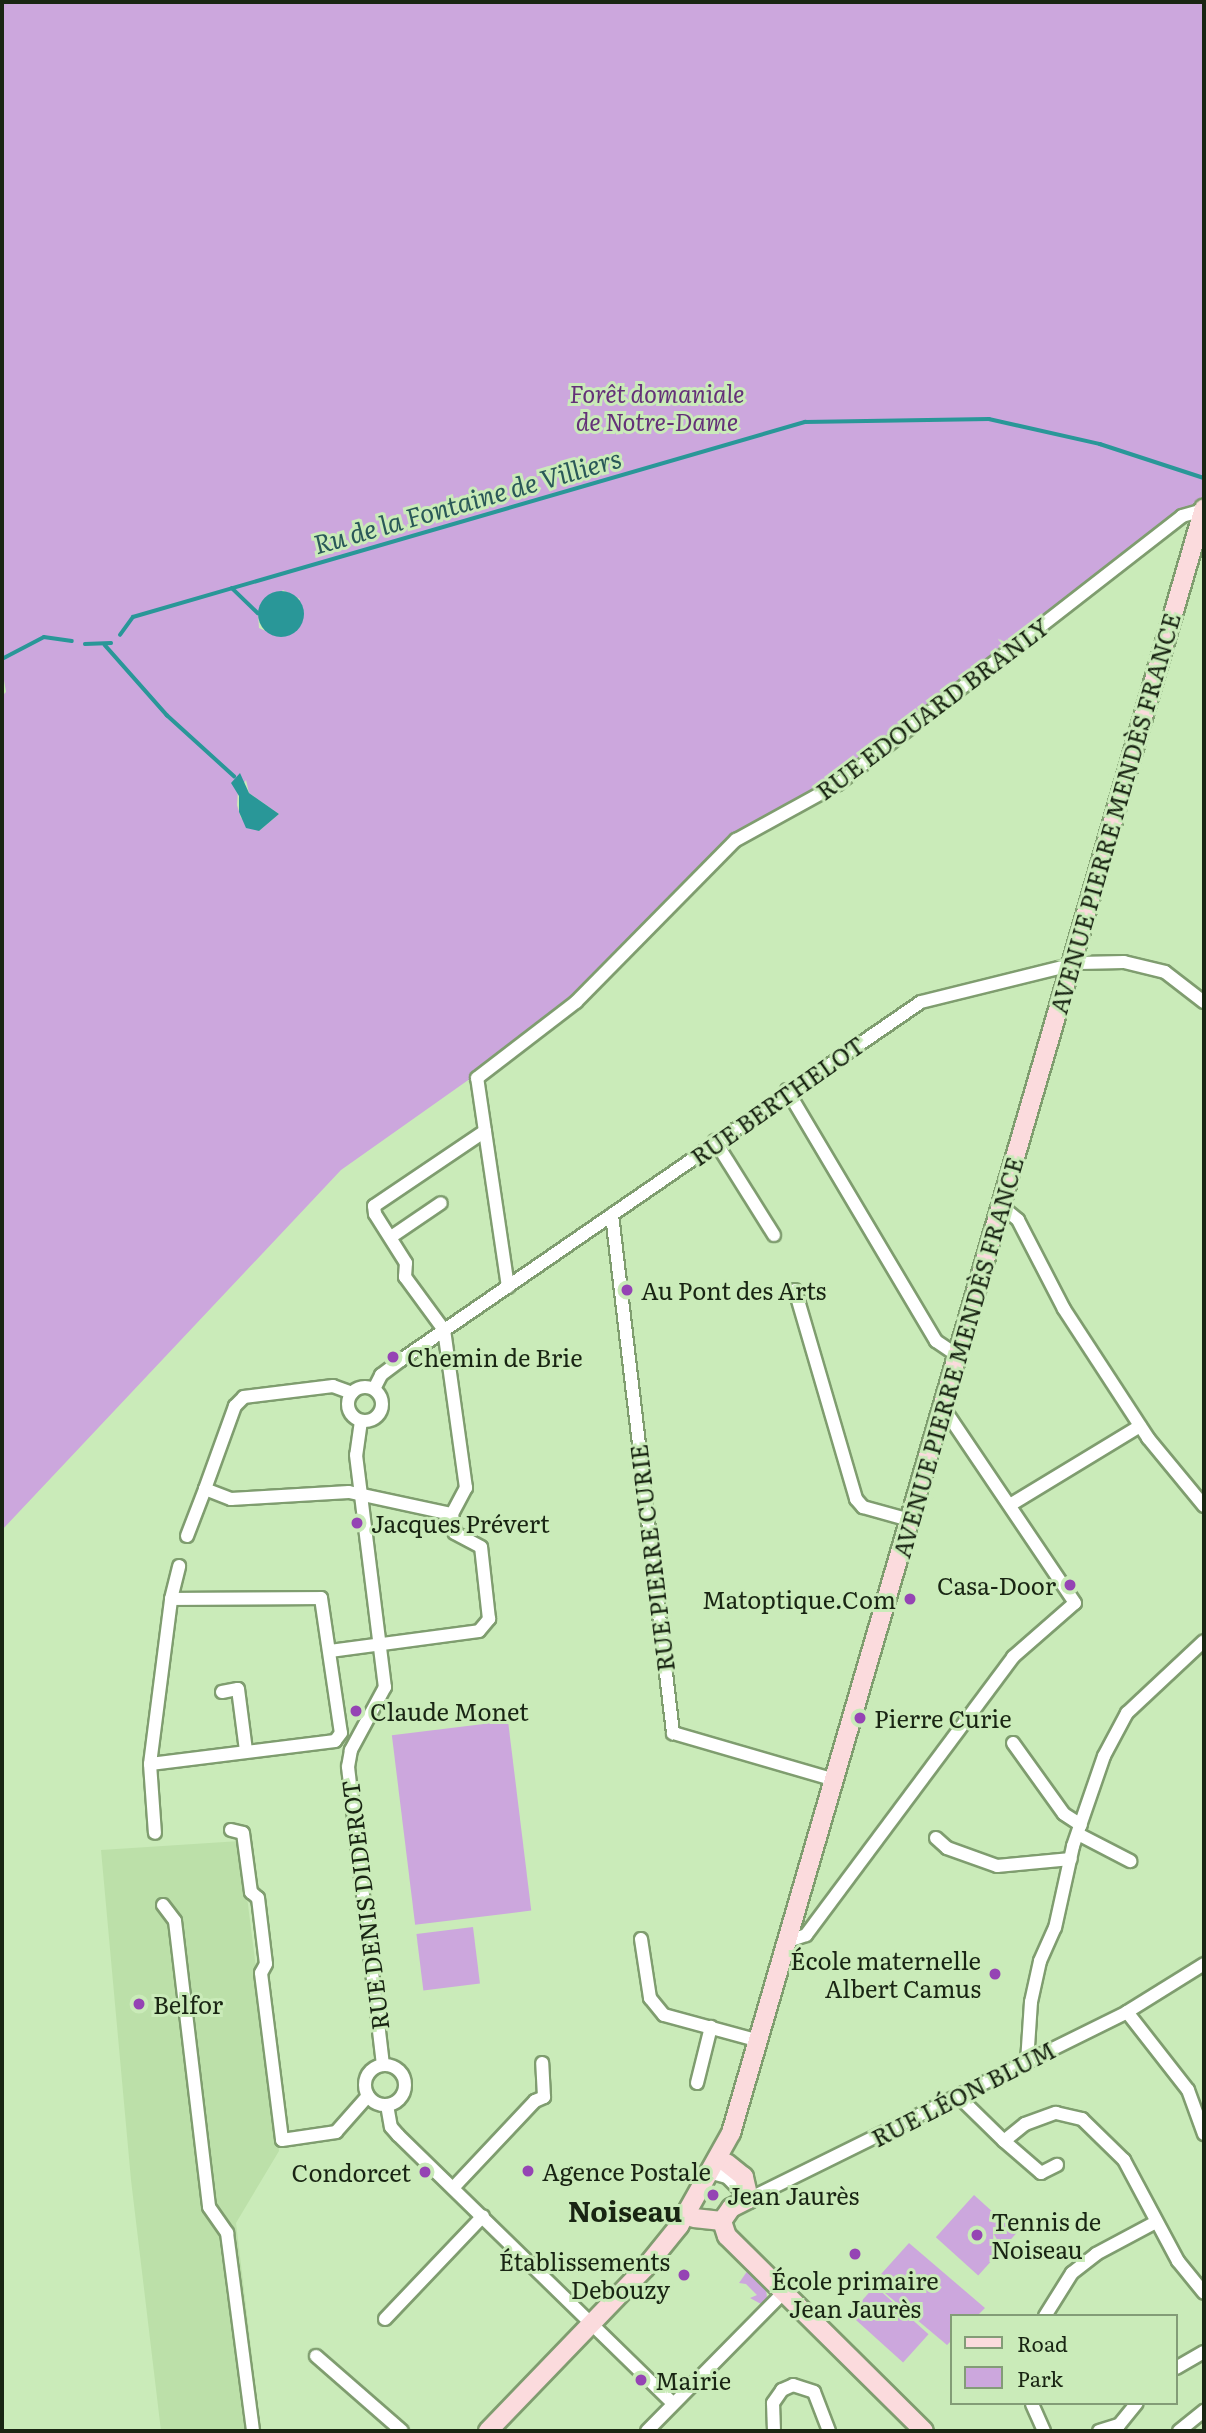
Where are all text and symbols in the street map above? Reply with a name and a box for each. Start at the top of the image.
park label: Forêt domaniale de Notre-Dame [569,379,745,435]
water label: Ru de la Fontaine de Villiers [309,441,625,559]
street label: AVENUE PIERRE MENDÈS FRANCE [1043,609,1185,1017]
street label: RUE EDOUARD BRANLY [810,611,1054,805]
street label: RUE BERTHELOT [685,1029,869,1171]
street label: AVENUE PIERRE MENDÈS FRANCE [886,1153,1028,1561]
place label: Au Pont des Arts [641,1276,826,1304]
marker: Au Pont des Arts [619,1282,635,1298]
place label: Chemin de Brie [407,1343,583,1371]
marker: Chemin de Brie [385,1349,401,1365]
street label: RUE PIERRE CURIE [623,1443,679,1673]
place label: Jacques Prévert [371,1509,550,1537]
marker: Jacques Prévert [349,1515,365,1531]
place label: Casa-Door [937,1571,1056,1599]
marker: Casa-Door [1062,1577,1078,1593]
place label: Matoptique.Com [702,1585,896,1613]
marker: Matoptique.Com [902,1591,918,1607]
place label: Claude Monet [370,1697,529,1725]
marker: Claude Monet [348,1703,364,1719]
place label: Pierre Curie [874,1704,1012,1732]
marker: Pierre Curie [852,1710,868,1726]
street label: RUE DENIS DIDEROT [334,1778,394,2032]
place label: École maternelle Albert Camus [790,1946,981,2002]
marker: École maternelle Albert Camus [987,1966,1003,1982]
place label: Belfor [153,1990,223,2018]
marker: Belfor [131,1996,147,2012]
street label: RUE LÉON BLUM [866,2034,1060,2152]
place label: Agence Postale [542,2157,711,2185]
place label: Condorcet [292,2158,411,2186]
marker: Agence Postale [520,2163,536,2179]
marker: Condorcet [417,2164,433,2180]
place label: Jean Jaurès [727,2181,859,2209]
marker: Jean Jaurès [705,2187,721,2203]
district label: Noiseau [568,2193,682,2227]
place label: Tennis de Noiseau [991,2207,1101,2263]
marker: Tennis de Noiseau [969,2227,985,2243]
marker: École primaire Jean Jaurès [847,2246,863,2262]
place label: Établissements Debouzy [499,2247,670,2303]
place label: École primaire Jean Jaurès [771,2266,939,2322]
marker: Établissements Debouzy [676,2267,692,2283]
legend [950,2314,1178,2405]
text: Road [1017,2327,1068,2358]
text: Park [1017,2362,1063,2393]
place label: Mairie [655,2366,731,2394]
marker: Mairie [633,2372,649,2388]

